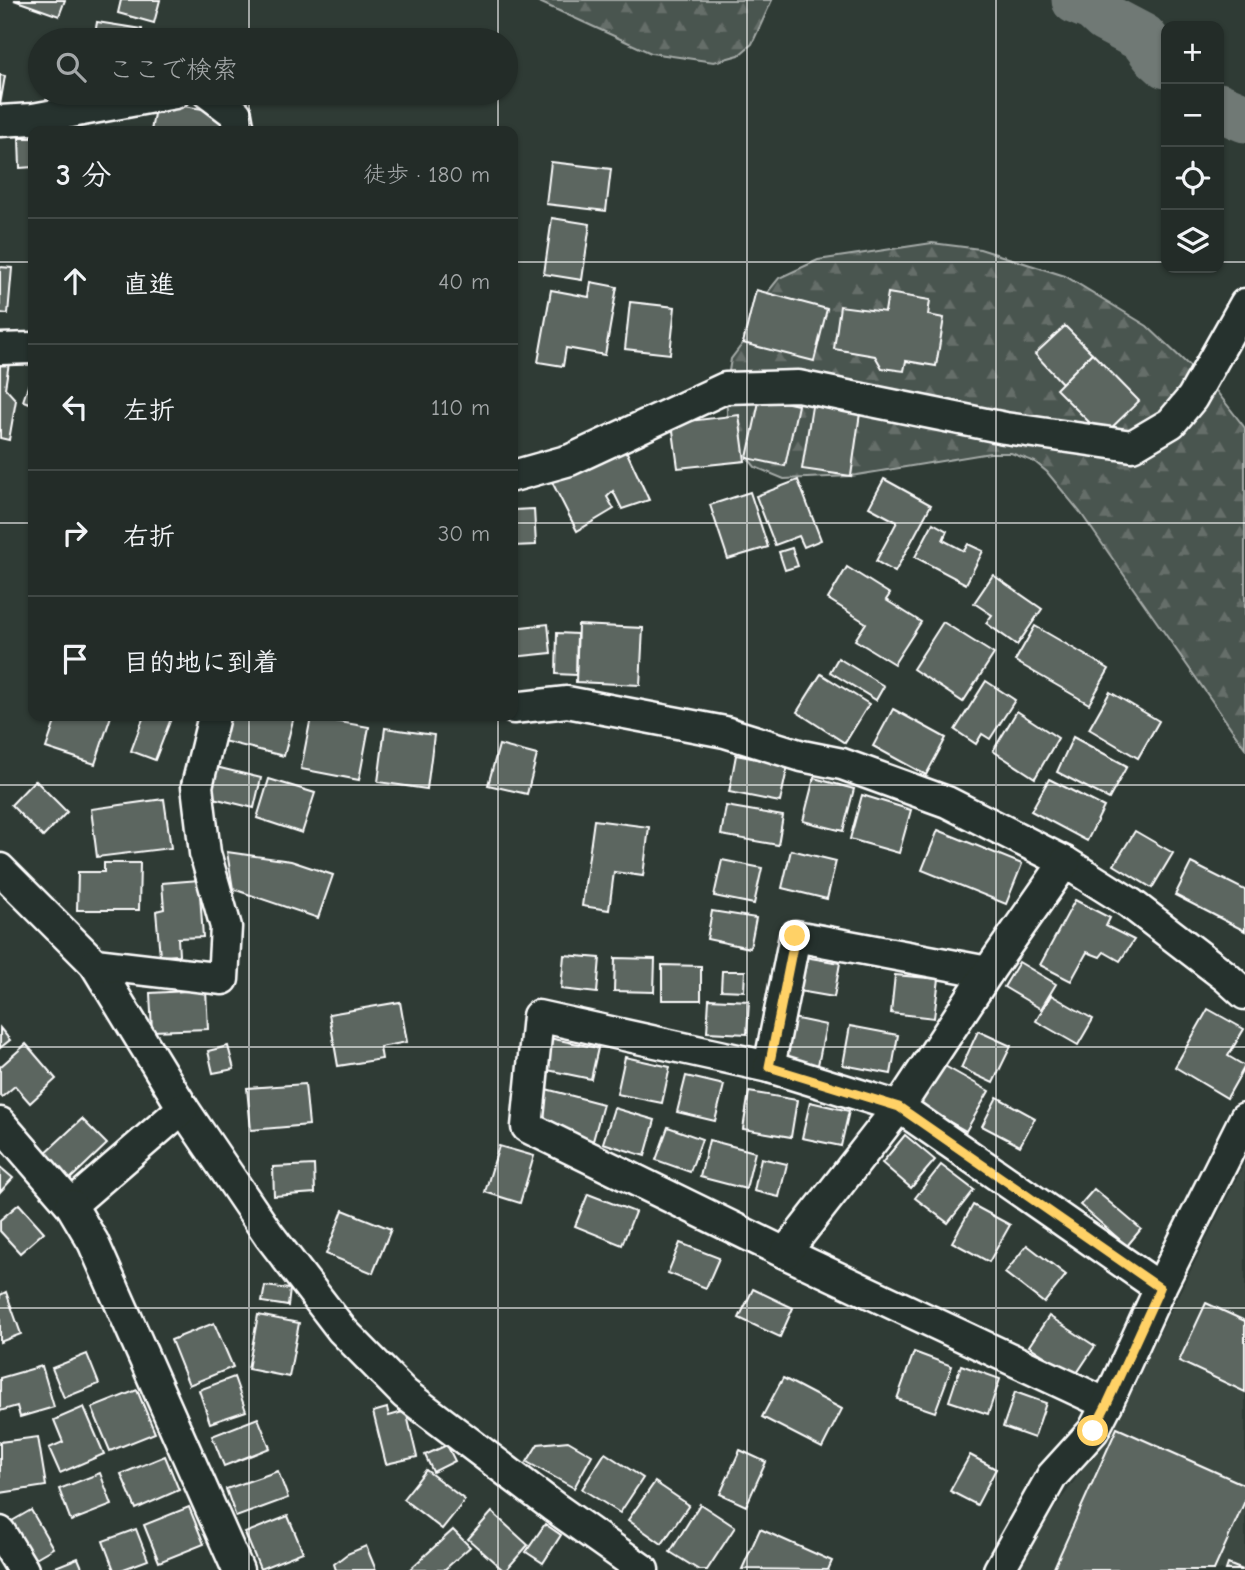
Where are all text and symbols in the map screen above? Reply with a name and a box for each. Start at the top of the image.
map controls [1161,21,1224,273]
button: + [1161,21,1224,84]
search box [28,28,518,105]
icon: search [52,48,90,86]
text: ここで検索 [108,55,238,85]
button: − [1161,84,1224,147]
button: locate [1161,147,1224,210]
text: 3 分 [56,158,111,193]
text: 徒歩 · 180 m [363,161,490,188]
button: layers [1161,210,1224,273]
icon: ahead [56,262,94,300]
text: 40 m [438,268,490,295]
text: 直進 [123,270,175,300]
icon: left [56,388,94,426]
text: 110 m [431,394,490,421]
text: 左折 [123,396,175,426]
icon: right [56,514,94,552]
text: 30 m [438,520,490,547]
text: 右折 [123,522,175,552]
icon: arrive [56,640,94,678]
text: 目的地に到着 [123,648,279,678]
route end [779,920,810,951]
route start [1077,1415,1108,1446]

